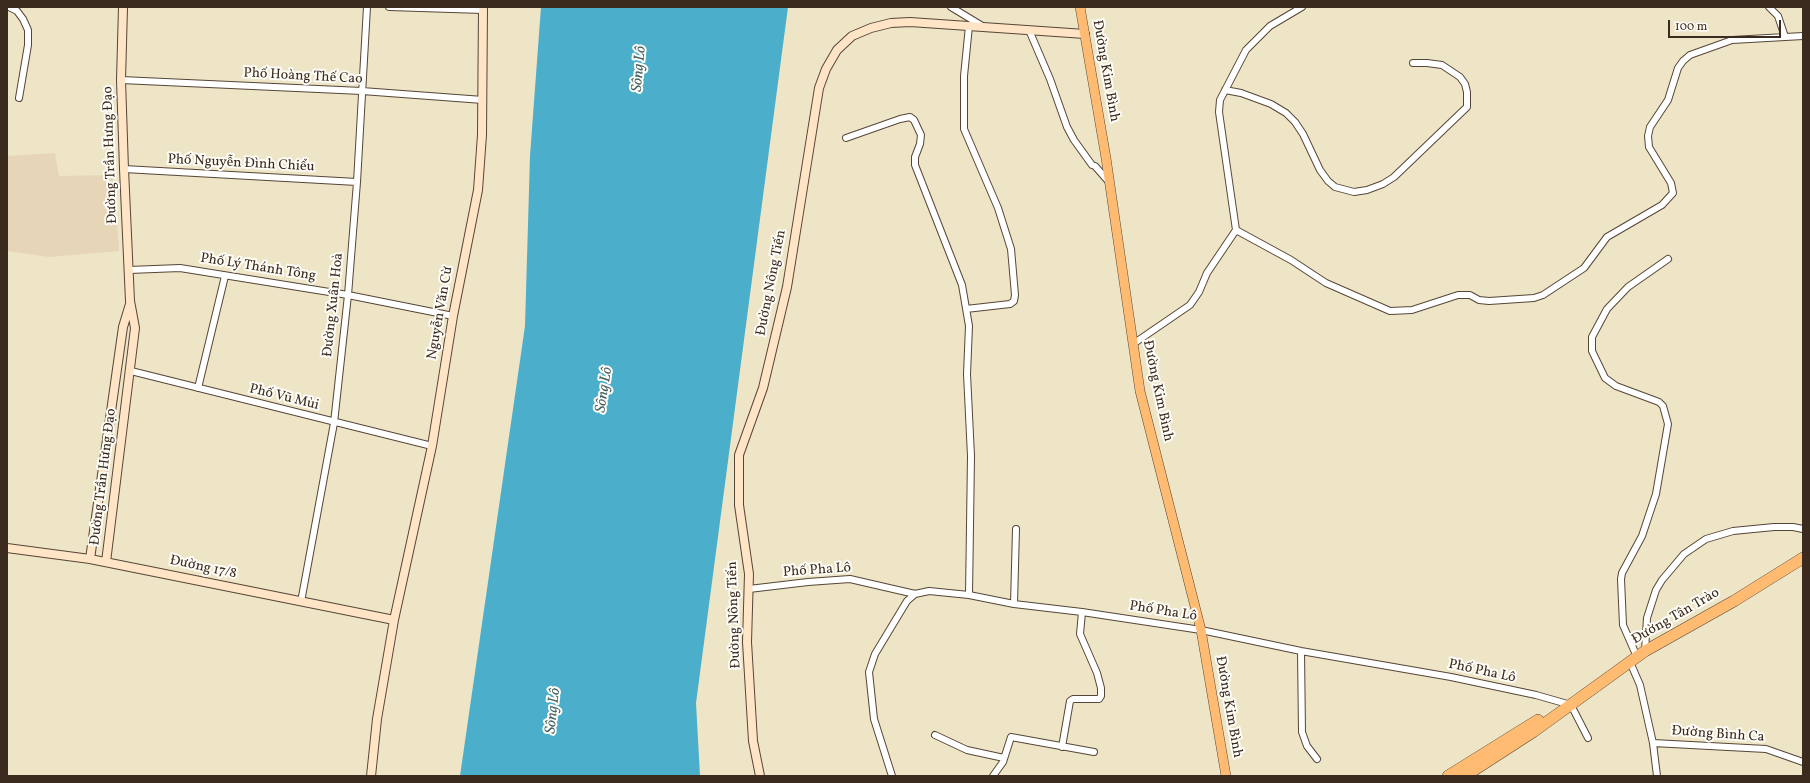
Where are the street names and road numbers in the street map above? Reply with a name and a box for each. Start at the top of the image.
street label: Đường Kim Bình [1088,19,1122,123]
street label: Phố Hoàng Thế Cao [243,65,363,89]
street label: Đường Trần Hưng Đạo [100,86,122,224]
street label: Phố Nguyễn Đình Chiểu [167,152,315,176]
street label: Đường Nông Tiến [754,229,790,337]
street label: Phố Lý Thánh Tông [199,251,317,285]
street label: Đường Xuân Hoà [320,252,348,358]
street label: Nguyễn Văn Cừ [425,265,457,361]
street label: Đường Kim Bình [1138,339,1176,443]
street label: Phố Vũ Mùi [247,381,321,415]
street label: Đường Trần Hưng Đạo [87,408,121,546]
street label: Đường 17/8 [168,553,238,583]
street label: Phố Pha Lô [782,560,852,582]
street label: Đường Nông Tiến [725,561,745,669]
street label: Đường Tân Trào [1629,585,1723,649]
street label: Phố Pha Lô [1128,598,1198,626]
street label: Đường Kim Bình [1211,655,1245,759]
street label: Phố Pha Lô [1447,657,1517,687]
street label: Đường Bình Ca [1671,723,1765,747]

